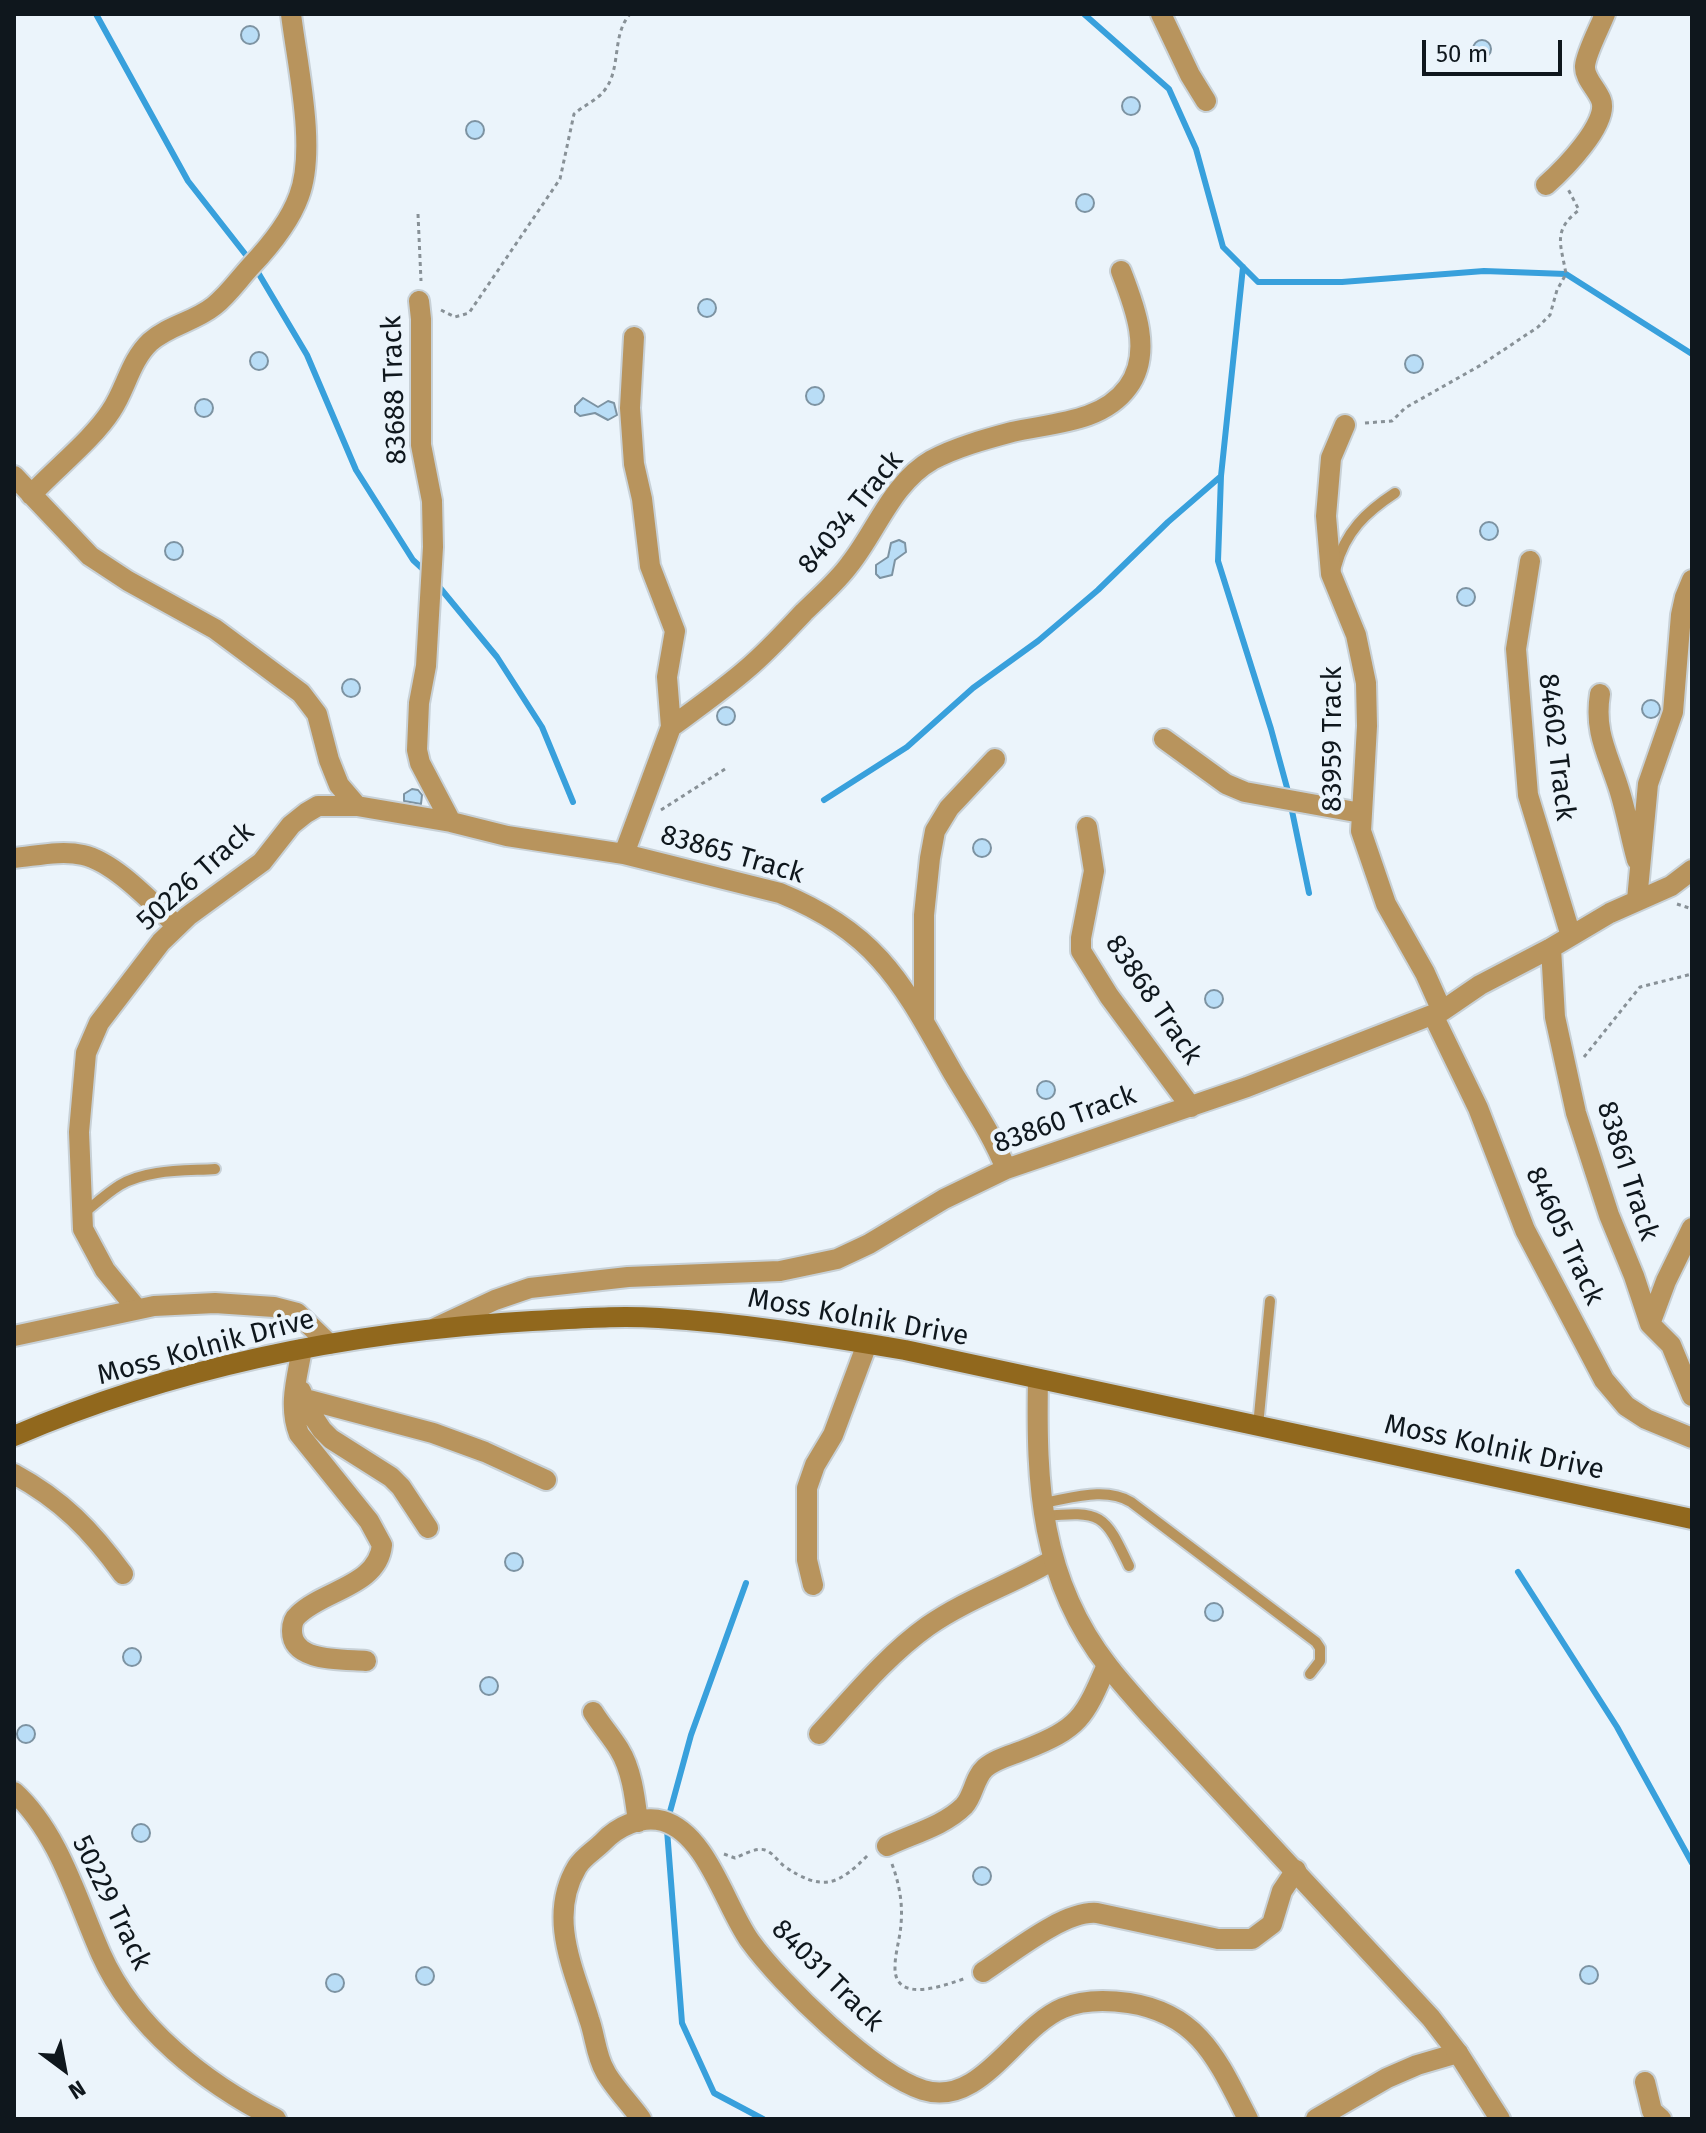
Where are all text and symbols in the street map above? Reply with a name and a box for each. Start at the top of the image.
scale bar [1426,24,1566,74]
text: 50 m [1436,40,1488,68]
street label: 83688 Track [376,315,414,465]
street label: 84034 Track [791,445,911,581]
street label: 83959 Track [1316,666,1350,812]
street label: 84602 Track [1530,671,1582,823]
street label: 50226 Track [131,816,261,938]
street label: 83865 Track [656,819,808,891]
street label: 83868 Track [1097,929,1209,1071]
street label: 83860 Track [989,1079,1141,1161]
street label: 83861 Track [1589,1097,1665,1245]
street label: 84605 Track [1517,1161,1611,1311]
street label: Moss Kolnik Drive [745,1282,971,1354]
street label: Moss Kolnik Drive [94,1303,318,1393]
street label: Moss Kolnik Drive [1381,1408,1607,1488]
street label: 50229 Track [64,1830,158,1976]
street label: 84031 Track [764,1913,890,2039]
north arrow [24,2029,104,2109]
text: N [64,2074,90,2105]

